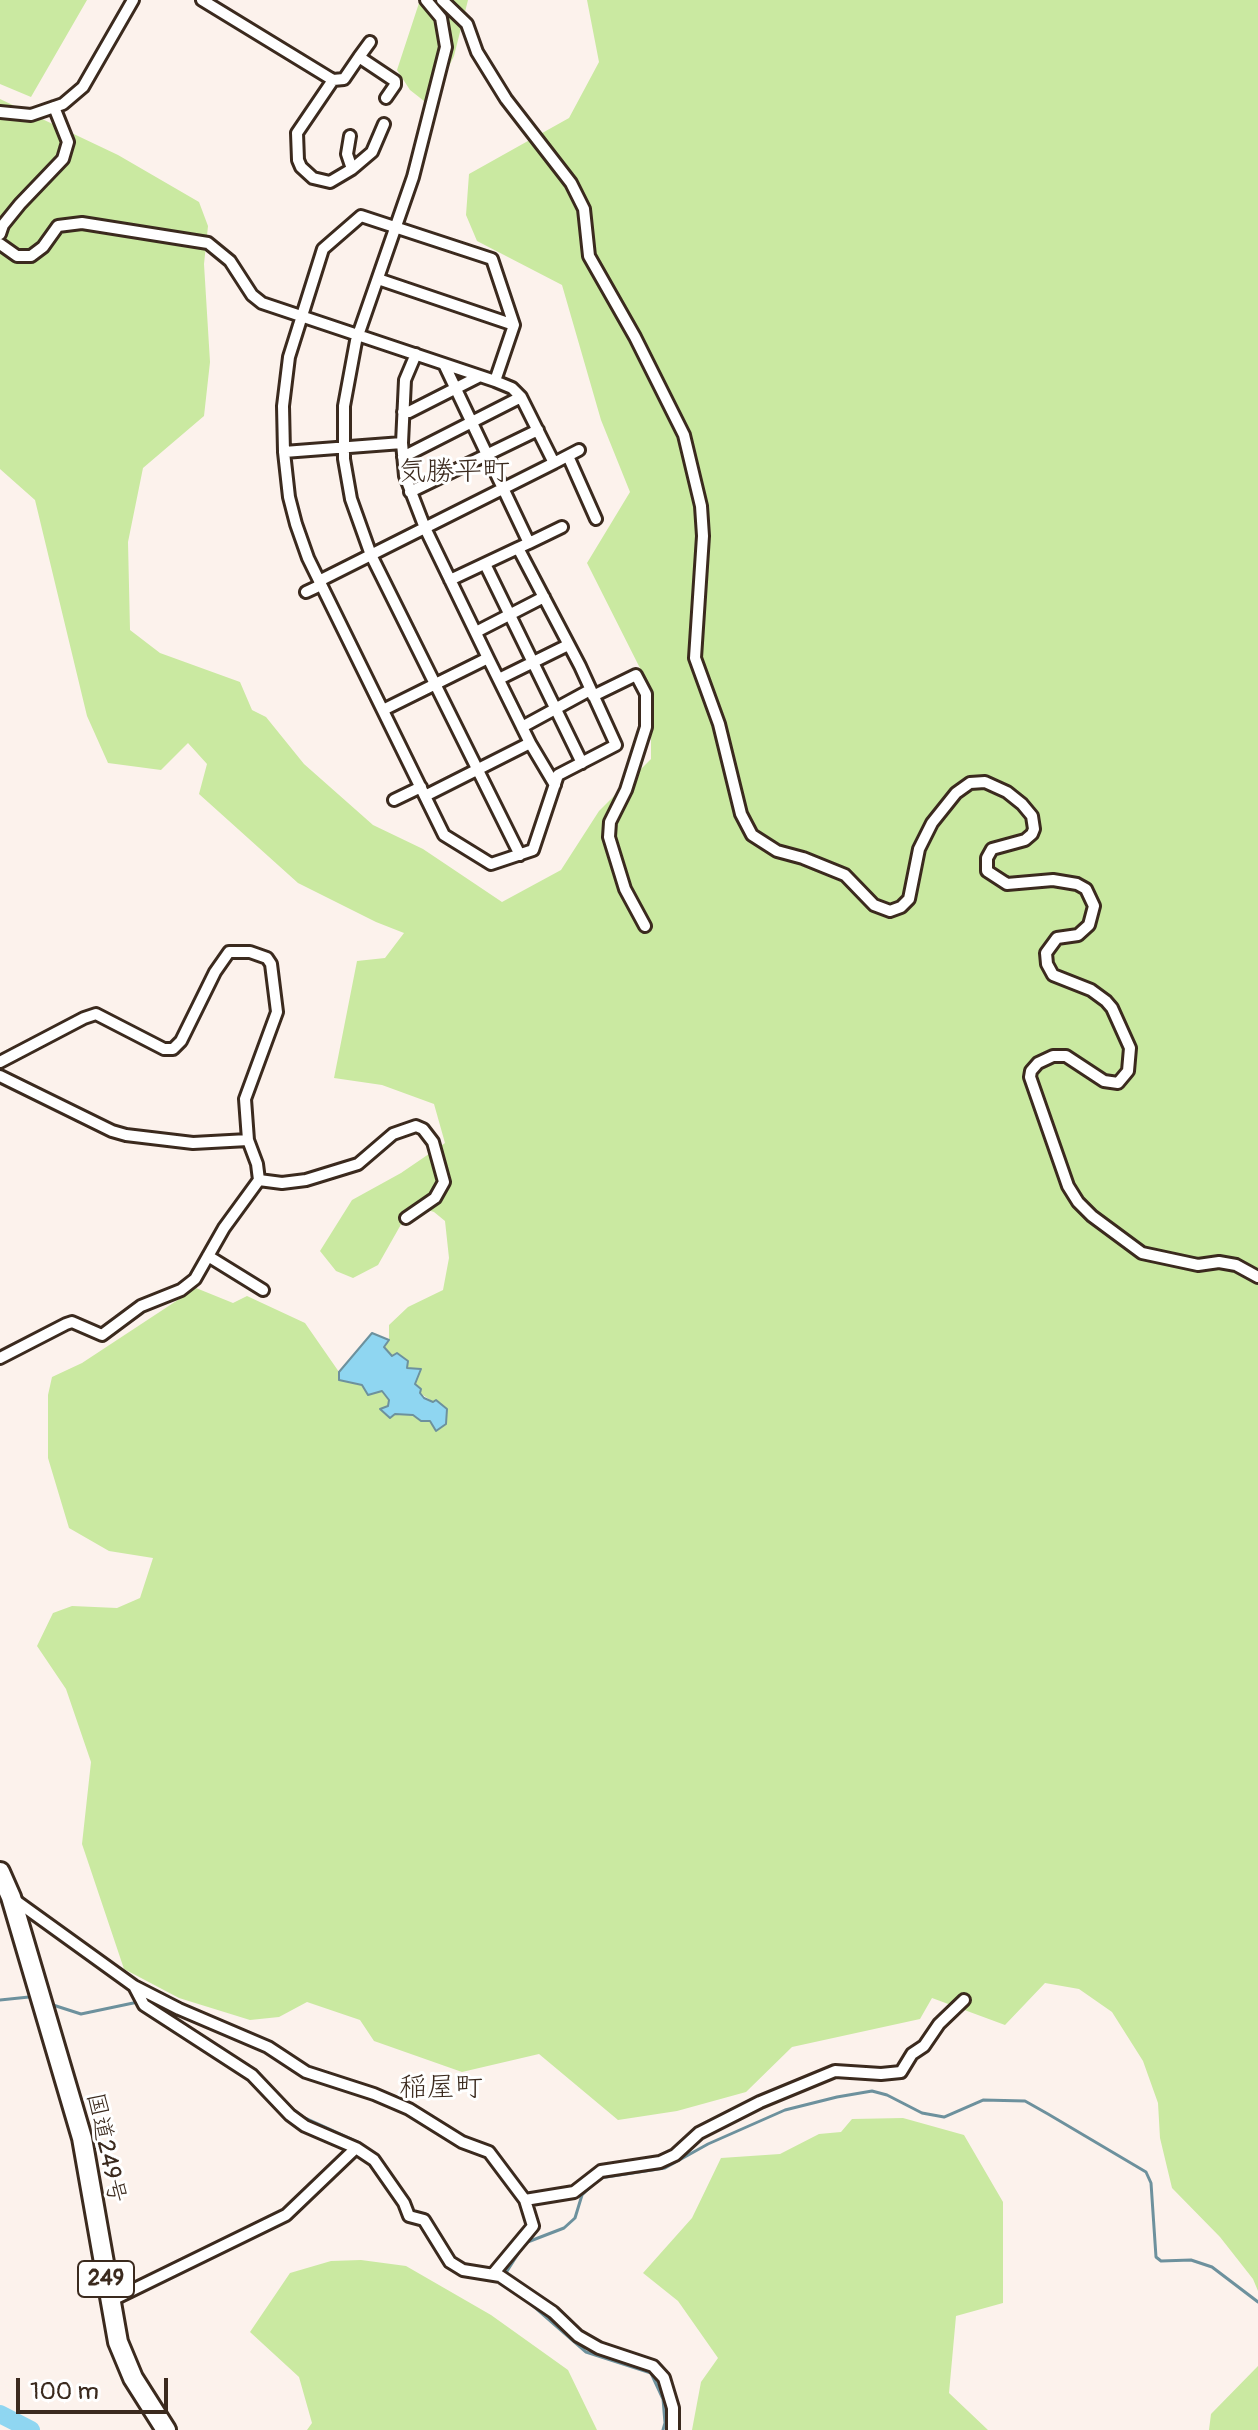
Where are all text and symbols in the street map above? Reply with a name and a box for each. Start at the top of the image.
district label: 気勝平町 [398,456,510,490]
district label: 稲屋町 [399,2072,483,2106]
street label: 国道249号 [79,2090,131,2206]
road number: 249 [78,2261,134,2297]
scale bar [20,2362,172,2412]
text: 100 m [30,2377,99,2406]

